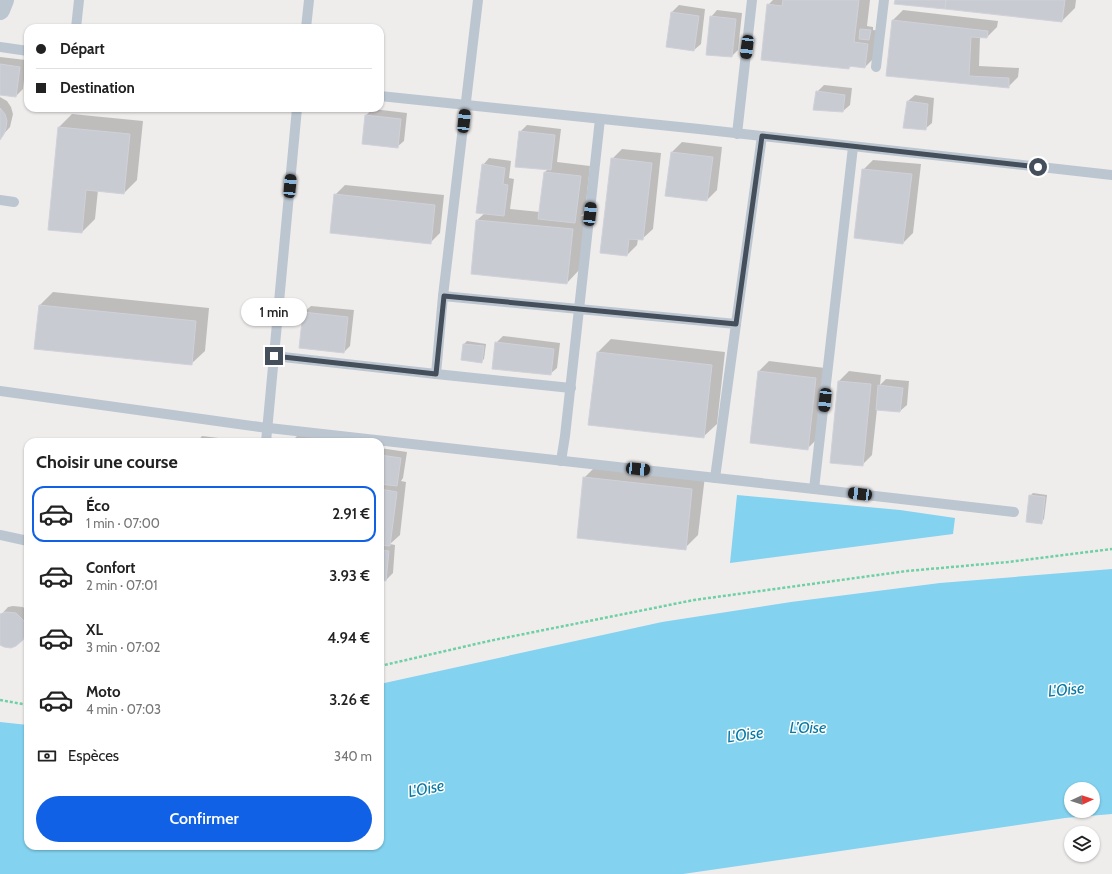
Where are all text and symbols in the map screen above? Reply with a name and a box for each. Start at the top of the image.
car [740,34,754,60]
text: Départ [60,40,105,58]
text: Destination [60,79,135,97]
car [457,108,471,134]
route start [1029,158,1047,176]
car [283,174,297,198]
car [583,201,597,227]
callout: 1 min [241,298,307,326]
text: 1 min [259,304,289,320]
route end [265,347,283,365]
car [818,387,832,413]
text: Choisir une course [36,451,178,473]
car [625,462,651,476]
car [847,487,873,501]
icon: car [38,496,74,532]
text: Éco [86,497,110,515]
text: 2.91 € [332,505,370,523]
text: 1 min · 07:00 [86,515,160,531]
icon: car [38,558,74,594]
text: Confort [86,559,135,577]
text: 3.93 € [329,567,370,585]
text: 2 min · 07:01 [86,577,158,593]
icon: car [38,620,74,656]
text: XL [86,621,103,639]
text: 4.94 € [327,629,370,647]
text: 3 min · 07:02 [86,639,160,655]
water label: L'Oise [1047,678,1085,701]
icon: car [38,682,74,718]
text: Moto [86,683,120,701]
text: 3.26 € [329,691,370,709]
text: 4 min · 07:03 [86,701,161,717]
water label: L’Oise [790,718,826,737]
water label: L'Oise [726,723,764,746]
icon: cash [36,745,58,767]
text: Espèces [68,747,119,765]
text: 340 m [334,748,372,764]
water label: L'Oise [406,776,446,801]
north arrow [1064,782,1100,818]
map controls [1064,782,1100,862]
button: Confirmer [36,796,372,842]
button: layers [1064,826,1100,862]

